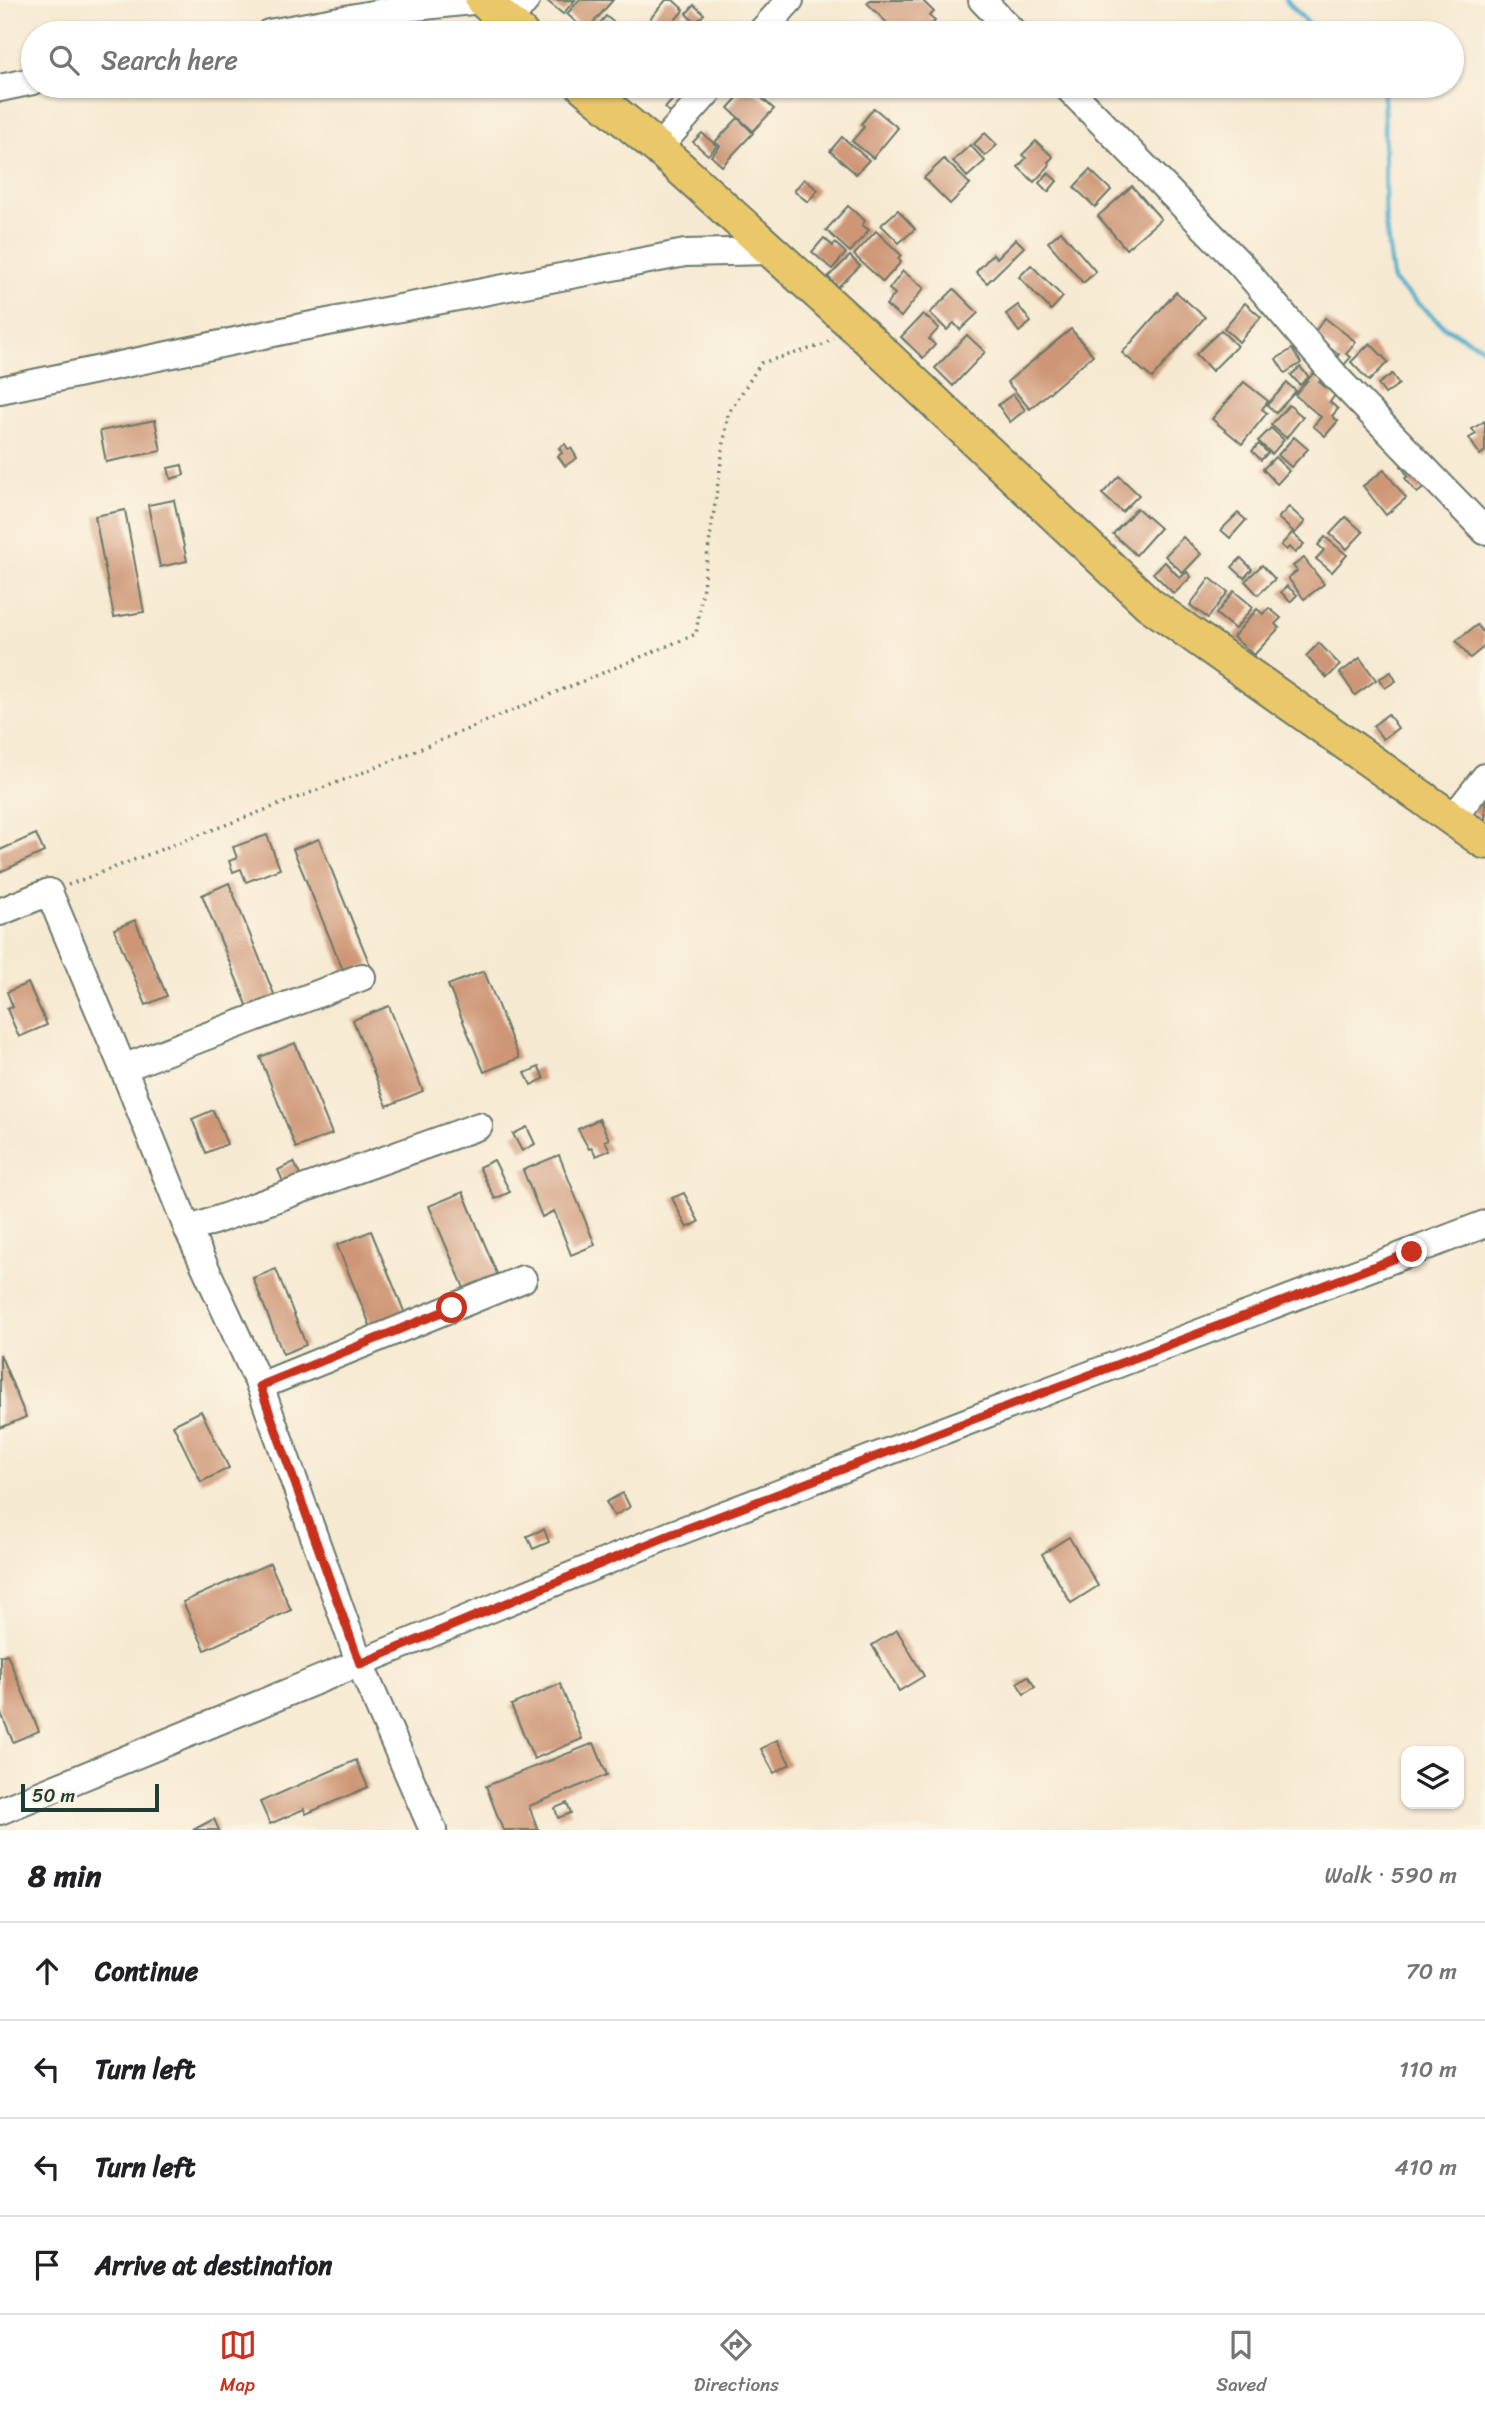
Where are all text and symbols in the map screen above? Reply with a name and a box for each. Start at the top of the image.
search box [21,21,1464,98]
text: Search here [101,37,238,83]
icon: search [45,41,83,79]
route end [1396,1236,1427,1267]
route start [436,1292,467,1323]
map controls [1401,1746,1464,1809]
button: layers [1401,1746,1464,1809]
text: 50 m [32,1779,75,1812]
scale bar [21,1781,159,1813]
text: 8 min [28,1849,101,1903]
text: Walk · 590 m [1324,1855,1457,1896]
text: Continue [95,1948,198,1994]
text: 70 m [1406,1951,1457,1992]
icon: ahead [28,1952,66,1990]
text: Turn left [95,2046,195,2092]
text: 110 m [1399,2049,1457,2090]
icon: left [28,2050,66,2088]
text: Turn left [95,2144,195,2190]
text: 410 m [1395,2147,1457,2188]
icon: left [28,2148,66,2186]
text: Arrive at destination [95,2242,332,2288]
icon: arrive [28,2246,66,2284]
tab: Map [219,2326,257,2401]
tab: Directions [694,2326,779,2401]
tab: Saved [1216,2326,1266,2401]

